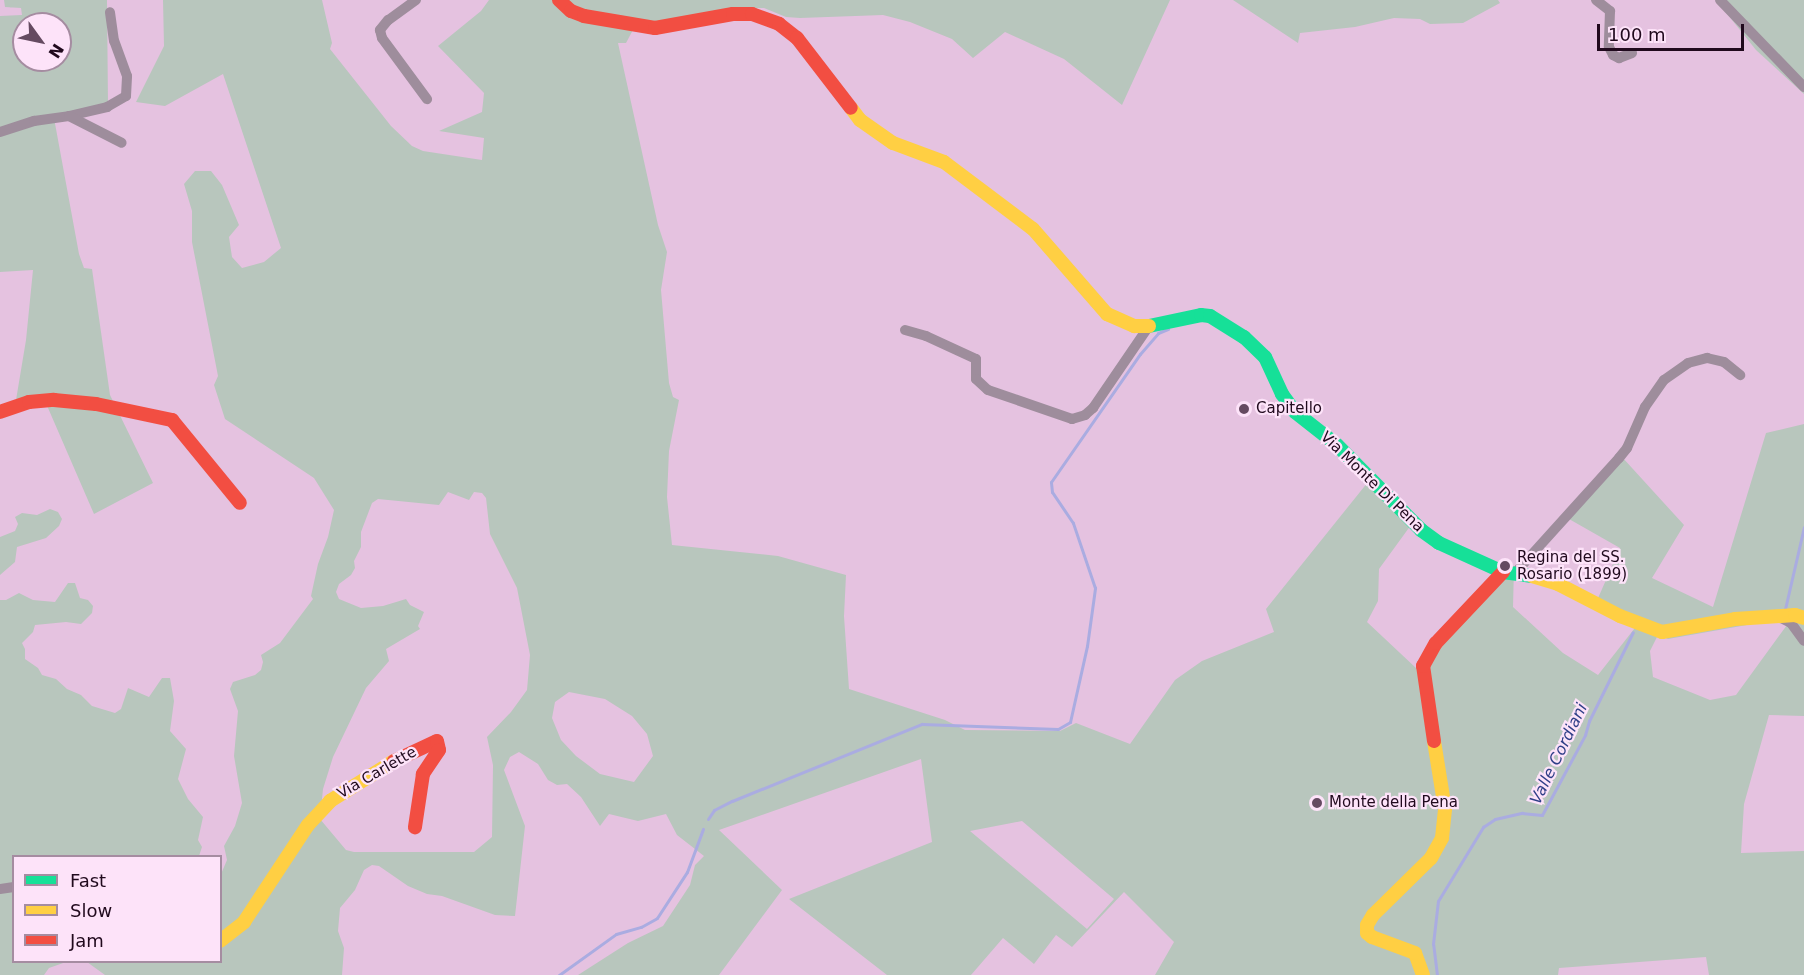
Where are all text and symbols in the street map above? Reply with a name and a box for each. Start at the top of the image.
north arrow [12,12,72,72]
scale bar [1600,12,1747,50]
text: 100 m [1608,24,1666,45]
text: N [44,40,67,62]
place label: Capitello [1256,400,1322,418]
marker: Capitello [1237,402,1251,416]
street label: Via Monte Di Pena [1317,428,1427,536]
place label: Regina del SS. Rosario (1899) [1517,548,1627,583]
marker: Regina del SS. Rosario (1899) [1498,559,1512,573]
water label: Valle Cordiani [1526,700,1592,808]
street label: Via Carlette [334,743,420,803]
place label: Monte della Pena [1329,794,1458,812]
marker: Monte della Pena [1310,796,1324,810]
legend [12,855,222,963]
text: Fast [70,870,106,891]
text: Slow [70,900,112,921]
text: Jam [70,930,104,951]

